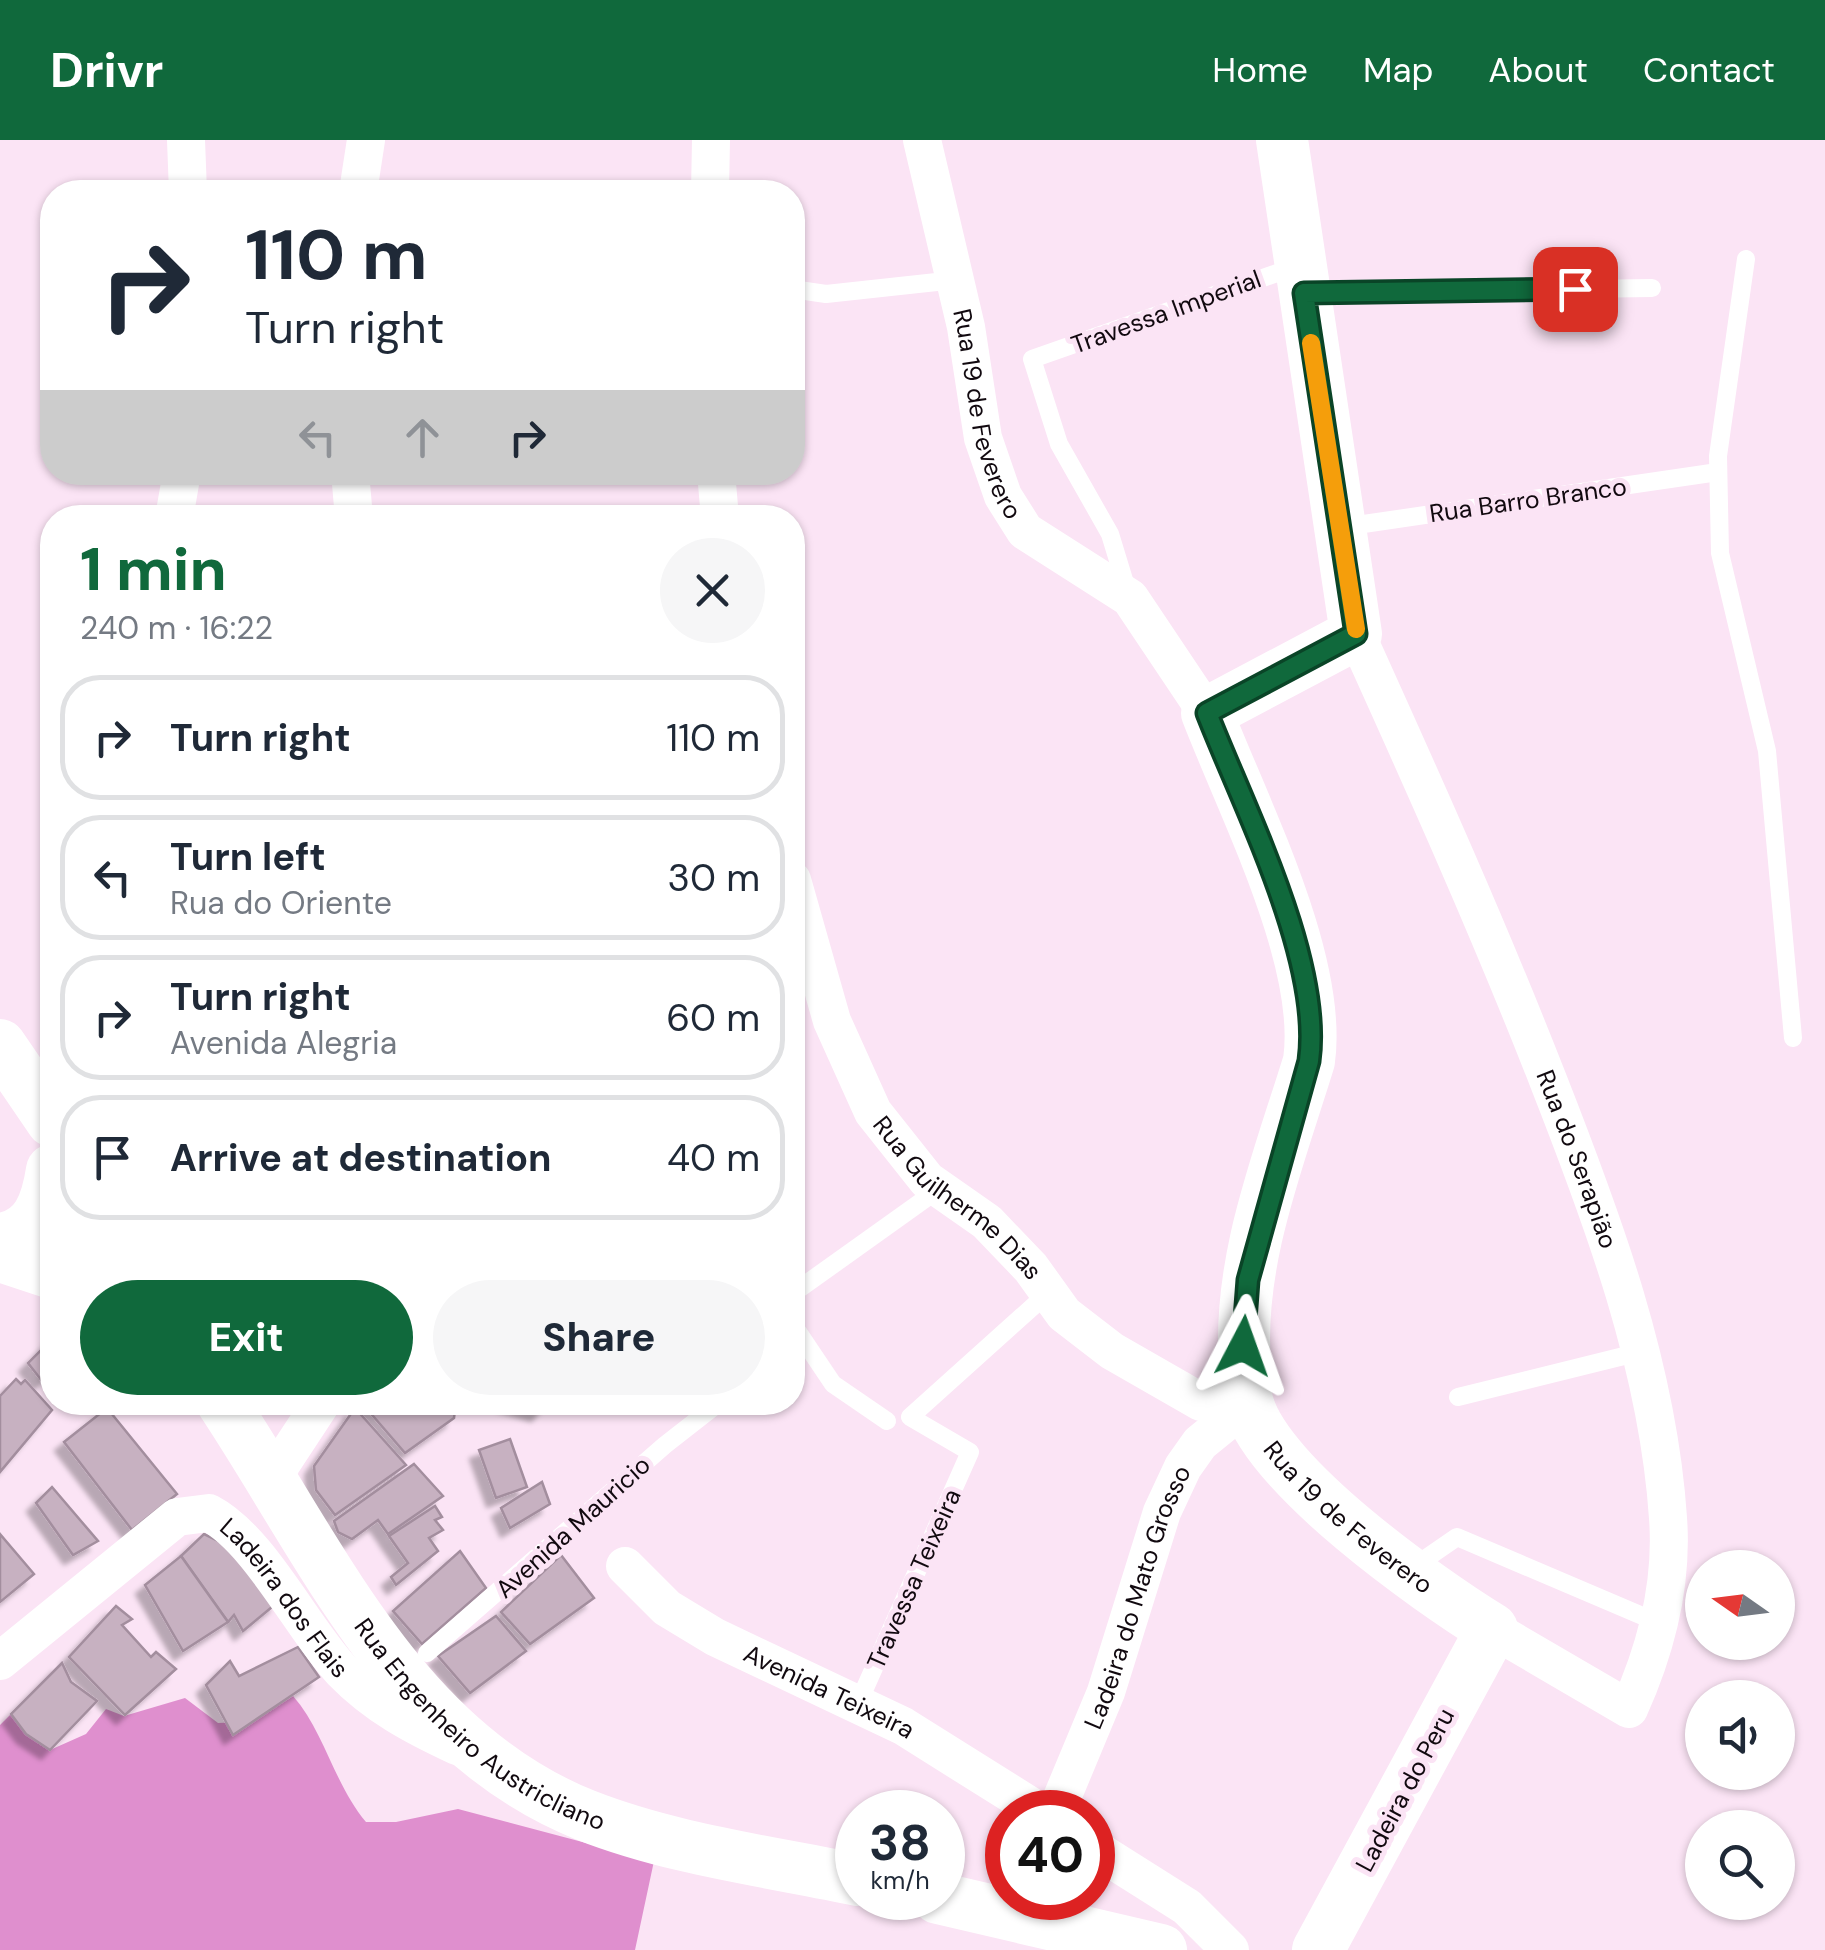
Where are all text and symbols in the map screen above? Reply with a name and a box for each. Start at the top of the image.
text: Drivr [50,39,163,102]
text: Home [1212,47,1308,93]
text: Map [1363,47,1433,93]
text: About [1488,47,1588,93]
text: Contact [1643,47,1775,93]
text: 110 m [245,210,428,301]
icon: right [80,220,210,350]
pin [1533,247,1618,332]
street label: Travessa Imperial [1067,262,1265,362]
icon: arrive [1548,262,1603,317]
text: Turn right [245,298,444,357]
street label: Rua 19 de Feverero [946,306,1030,525]
icon: left [290,410,345,465]
icon: ahead [395,410,450,465]
icon: right [500,410,555,465]
street label: Rua Barro Branco [1427,470,1629,530]
text: 1 min [80,530,227,609]
button: close [660,538,765,643]
text: 240 m · 16:22 [80,607,273,649]
icon: right [85,710,140,765]
text: Turn right [170,713,351,763]
text: 110 m [666,713,760,763]
text: Turn left [170,832,326,882]
icon: left [85,850,140,905]
text: 30 m [668,853,760,903]
text: Rua do Oriente [170,882,392,924]
text: Turn right [170,972,351,1022]
icon: right [85,990,140,1045]
text: 60 m [666,993,760,1043]
text: Avenida Alegria [170,1022,397,1064]
street label: Rua do Serapião [1529,1065,1626,1253]
street label: Rua Guilherme Dias [866,1109,1050,1286]
icon: arrive [85,1130,140,1185]
text: Arrive at destination [170,1133,552,1183]
text: 40 m [667,1133,760,1183]
button: Exit [80,1280,413,1395]
button: Share [433,1280,765,1395]
position arrow [1191,1294,1295,1398]
street label: Rua 19 de Feverero [1256,1434,1440,1601]
street label: Avenida Mauricio [489,1449,657,1605]
street label: Ladeira do Mato Grosso [1076,1460,1198,1734]
street label: Travessa Teixeira [859,1484,969,1674]
street label: Ladeira dos Flais [213,1510,356,1685]
north arrow [1685,1550,1795,1660]
map controls [1685,1550,1795,1920]
street label: Rua Engenheiro Austricliano [347,1612,610,1838]
street label: Avenida Teixeira [739,1637,921,1746]
button: sound [1685,1680,1795,1790]
street label: Ladeira do Peru [1348,1702,1462,1878]
speed limit sign: 40 [985,1790,1115,1920]
text: 38 [869,1810,931,1876]
button: search [1685,1810,1795,1920]
text: km/h [870,1864,930,1897]

